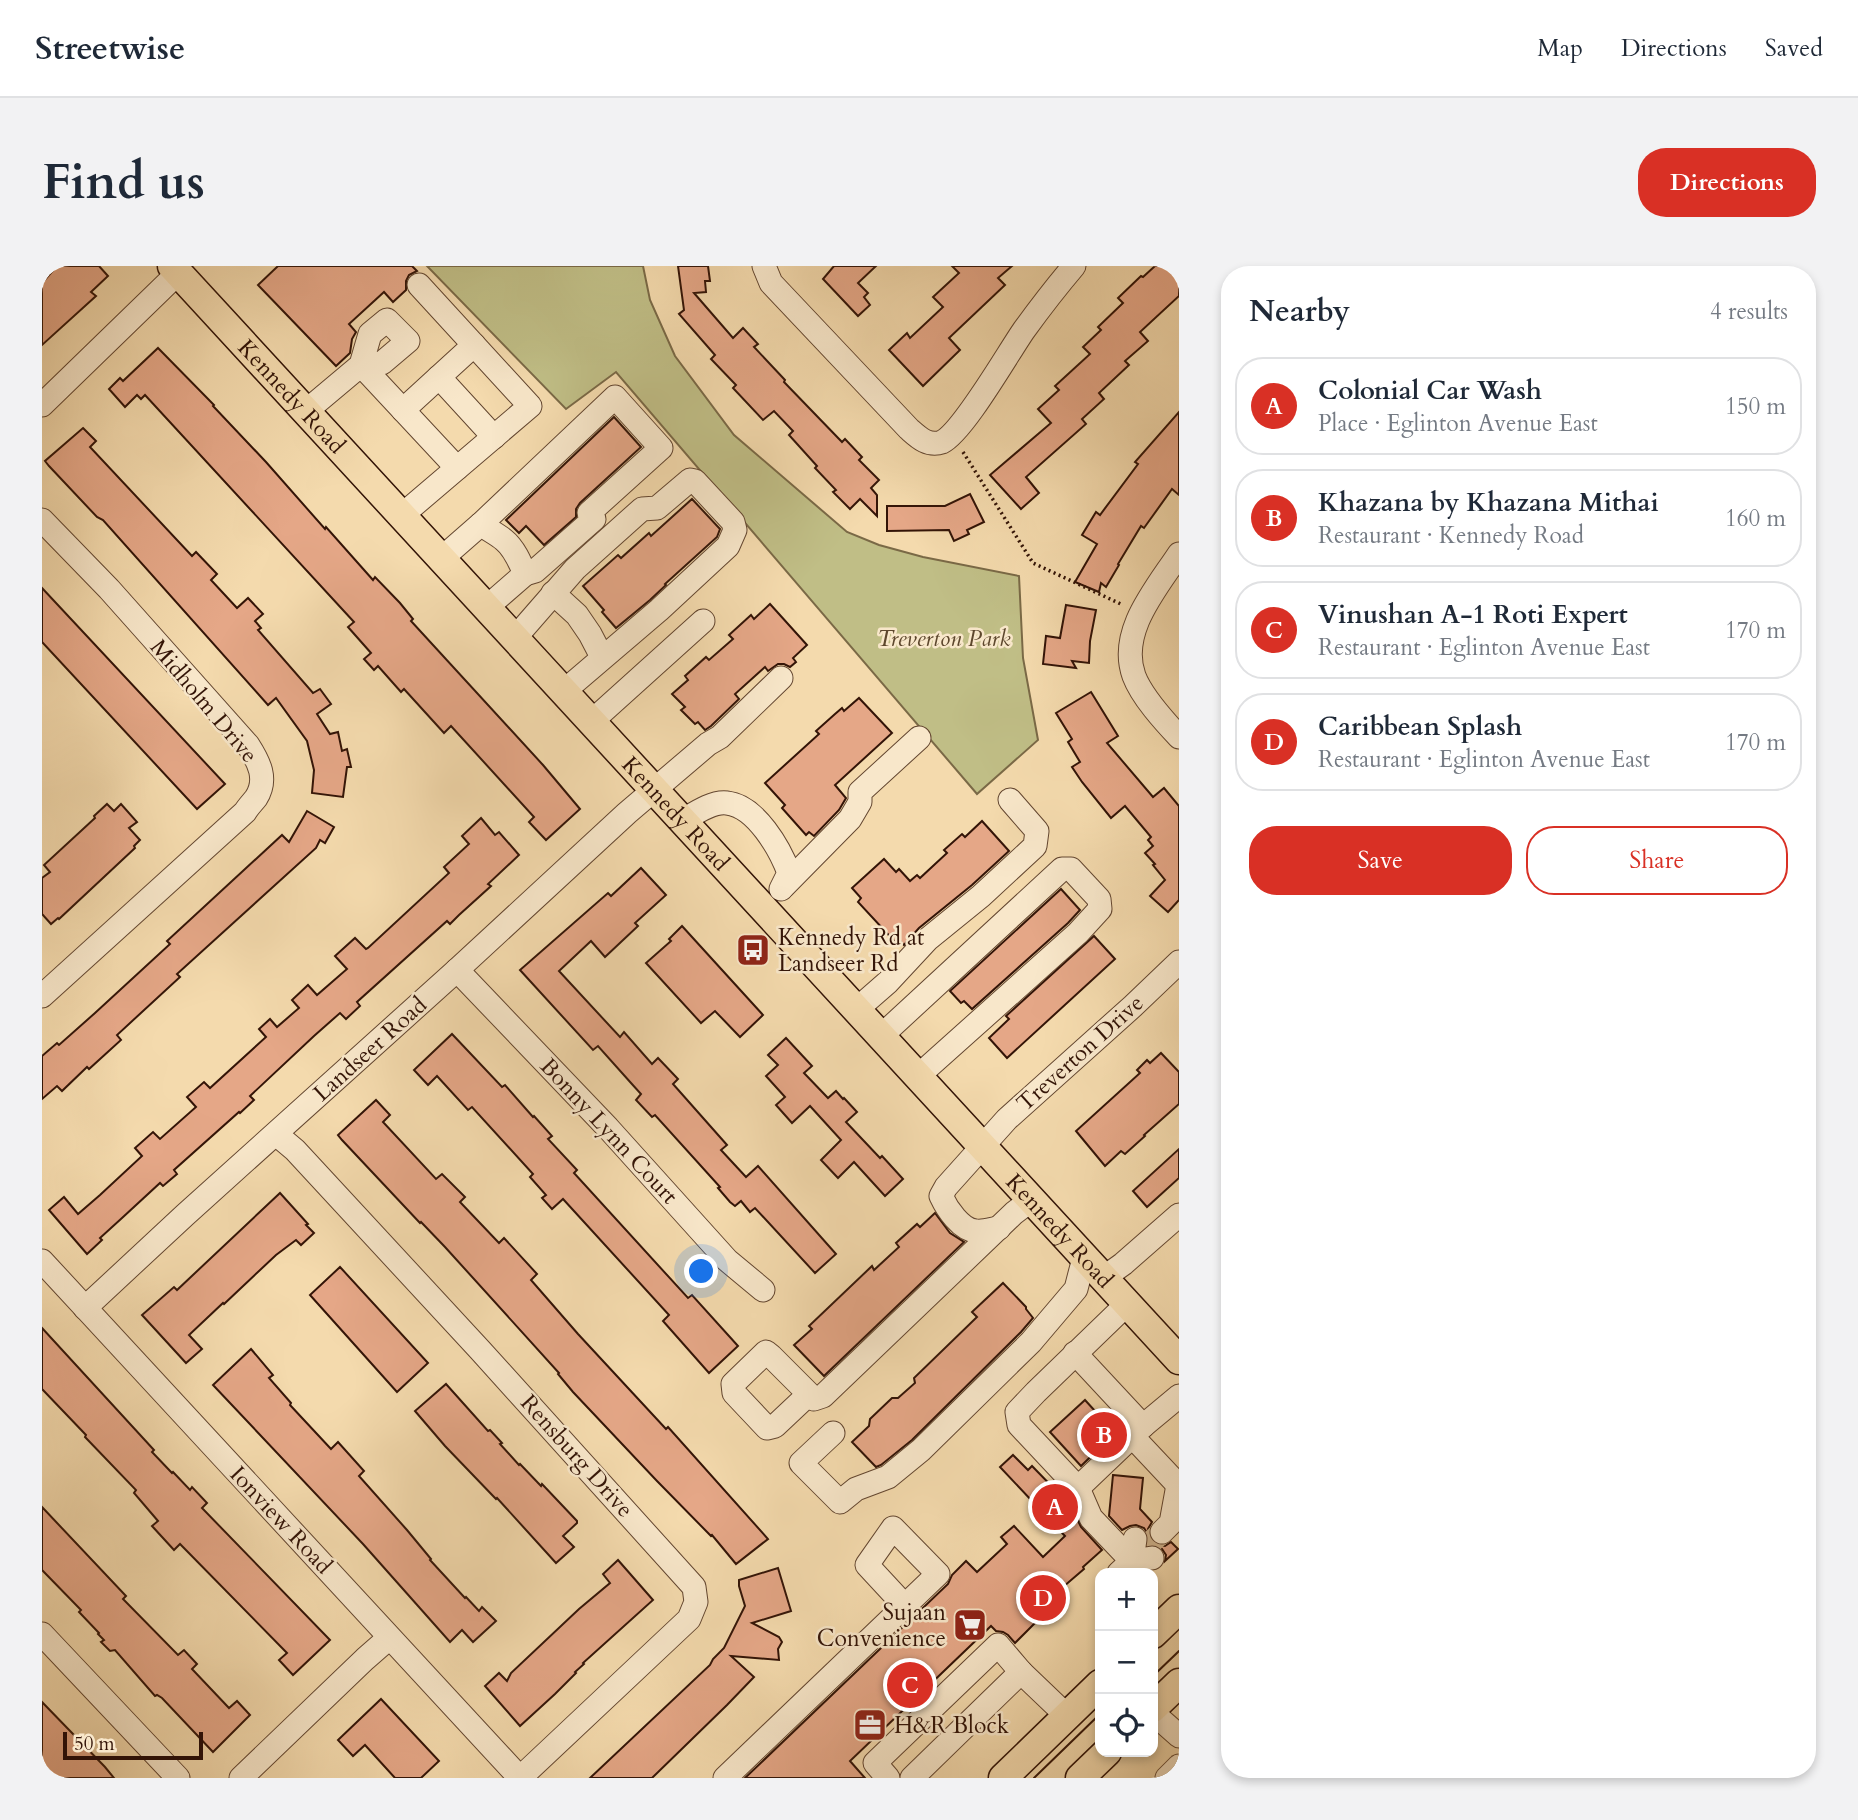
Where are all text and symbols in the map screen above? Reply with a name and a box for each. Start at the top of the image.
text: Streetwise [35,26,185,71]
text: Map [1537,32,1583,65]
text: Directions [1621,32,1727,65]
text: Saved [1765,32,1823,65]
button: Directions [1638,148,1816,217]
text: Find us [42,149,205,216]
text: Nearby [1249,291,1350,332]
text: 4 results [1710,296,1788,327]
street label: Kennedy Road [231,332,353,461]
text: Colonial Car Wash [1318,373,1542,408]
text: A [1265,391,1283,422]
text: 150 m [1725,391,1786,422]
text: Place · Eglinton Avenue East [1318,408,1598,439]
text: Khazana by Khazana Mithai [1318,485,1659,520]
text: B [1266,503,1282,534]
text: 160 m [1725,503,1786,534]
text: Restaurant · Kennedy Road [1318,520,1584,551]
text: Vinushan A-1 Roti Expert [1318,597,1628,632]
text: C [1265,615,1283,646]
text: 170 m [1725,615,1786,646]
park label: Treverton Park [877,623,1011,654]
text: Restaurant · Eglinton Avenue East [1318,632,1650,663]
street label: Midholm Drive [143,633,265,769]
text: Caribbean Splash [1318,709,1522,744]
text: D [1264,727,1284,758]
text: 170 m [1725,727,1786,758]
text: Restaurant · Eglinton Avenue East [1318,744,1650,775]
street label: Kennedy Road [615,749,737,878]
button: Save [1249,826,1512,895]
button: Share [1526,826,1788,895]
place label: Kennedy Rd at Landseer Rd [778,922,924,979]
bus stop icon: Kennedy Rd at Landseer Rd [734,931,772,969]
street label: Treverton Drive [1010,988,1150,1118]
street label: Landseer Road [307,989,434,1108]
street label: Bonny Lynn Court [533,1051,685,1211]
street label: Kennedy Road [999,1167,1121,1295]
your location [684,1254,718,1288]
street label: Rensburg Drive [514,1388,640,1524]
pin: B [1081,1409,1127,1461]
street label: Ionview Road [223,1459,340,1581]
pin: A [1032,1481,1078,1533]
map controls [1095,1568,1158,1757]
button: + [1095,1568,1158,1631]
pin: D [1020,1572,1066,1624]
place label: Sujaan Convenience [817,1597,946,1654]
supermarket icon: Sujaan Convenience [951,1606,989,1644]
button: − [1095,1631,1158,1694]
pin: C [887,1659,933,1711]
button: locate [1095,1694,1158,1757]
office icon: H&R Block [851,1706,889,1744]
place label: H&R Block [894,1710,1010,1741]
scale bar [63,1729,203,1761]
text: 50 m [74,1731,115,1757]

